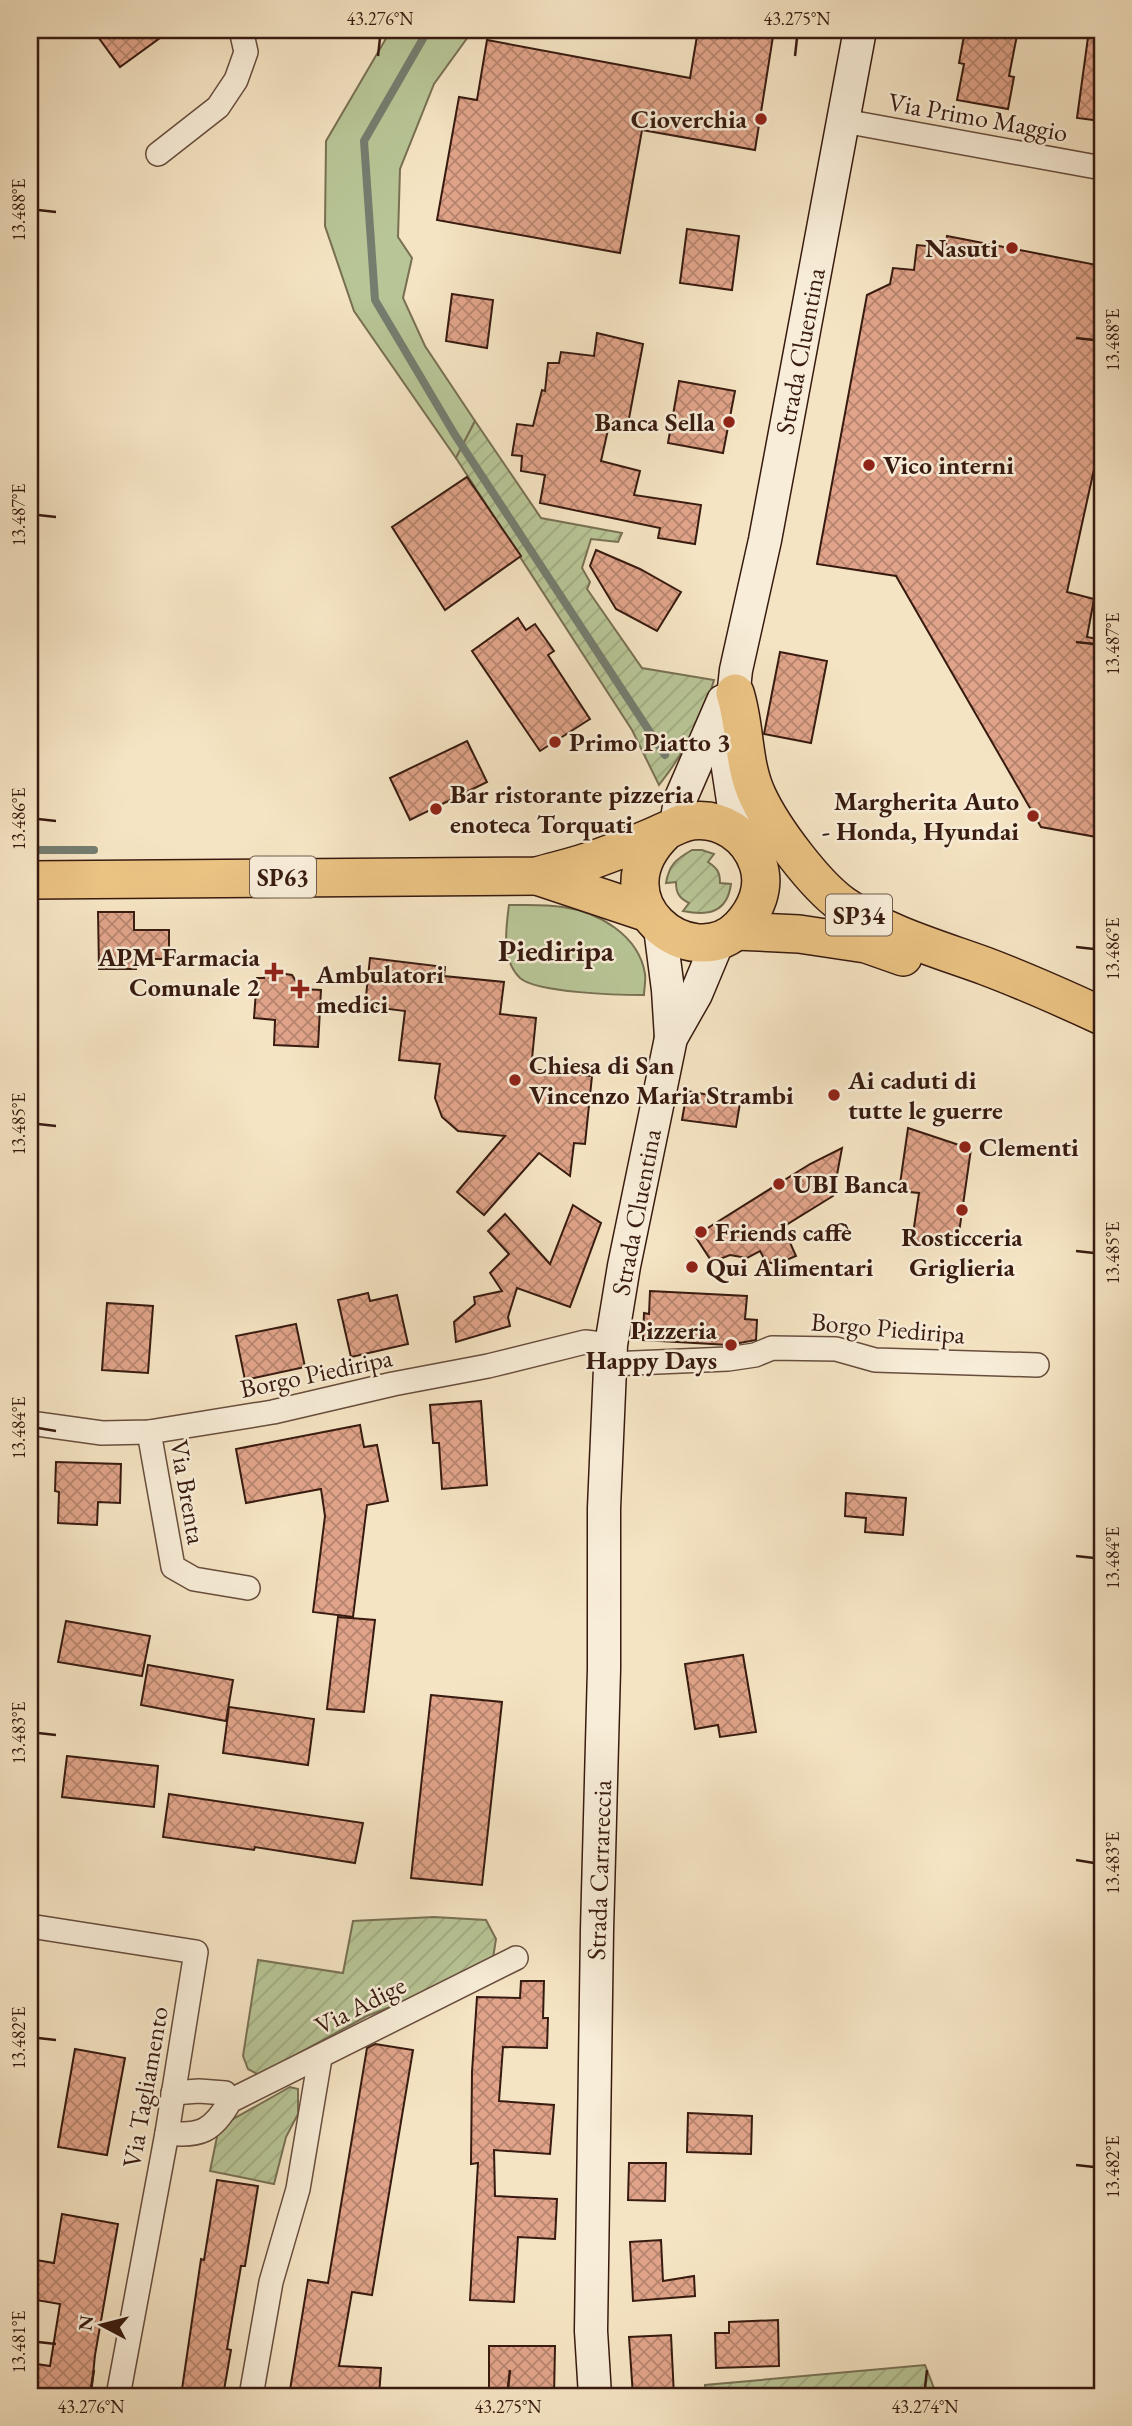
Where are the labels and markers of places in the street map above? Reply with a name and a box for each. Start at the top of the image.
place label: Cioverchia [631,102,748,136]
marker: Cioverchia [753,111,769,127]
place label: Nasuti [925,231,998,265]
marker: Nasuti [1004,240,1020,256]
place label: Banca Sella [595,405,716,439]
marker: Banca Sella [721,414,737,430]
place label: Vico interni [883,448,1014,482]
marker: Vico interni [861,457,877,473]
place label: Primo Piatto 3 [569,725,731,759]
marker: Primo Piatto 3 [547,734,563,750]
place label: Bar ristorante pizzeria enoteca Torquati [450,777,694,841]
place label: Margherita Auto - Honda, Hyundai [822,784,1019,848]
marker: Bar ristorante pizzeria enoteca Torquati [428,801,444,817]
marker: Margherita Auto - Honda, Hyundai [1025,808,1041,824]
place label: APM Farmacia Comunale 2 [97,940,261,1004]
place label: Ambulatori medici [315,957,444,1021]
marker: APM Farmacia Comunale 2 [266,964,282,980]
marker: Ambulatori medici [290,979,310,999]
place label: Chiesa di San Vincenzo Maria Strambi [529,1048,794,1112]
place label: Ai caduti di tutte le guerre [847,1063,1003,1127]
marker: Chiesa di San Vincenzo Maria Strambi [507,1072,523,1088]
marker: Ai caduti di tutte le guerre [826,1087,842,1103]
place label: Clementi [979,1130,1079,1164]
marker: Clementi [957,1139,973,1155]
place label: UBI Banca [793,1167,909,1201]
marker: UBI Banca [771,1176,787,1192]
marker: Rosticceria Griglieria [954,1202,970,1218]
place label: Friends caffè [715,1215,852,1249]
place label: Rosticceria Griglieria [901,1220,1023,1284]
marker: Friends caffè [693,1224,709,1240]
place label: Qui Alimentari [706,1250,874,1284]
marker: Qui Alimentari [684,1259,700,1275]
place label: Pizzeria Happy Days [586,1313,718,1377]
marker: Pizzeria Happy Days [723,1337,739,1353]

